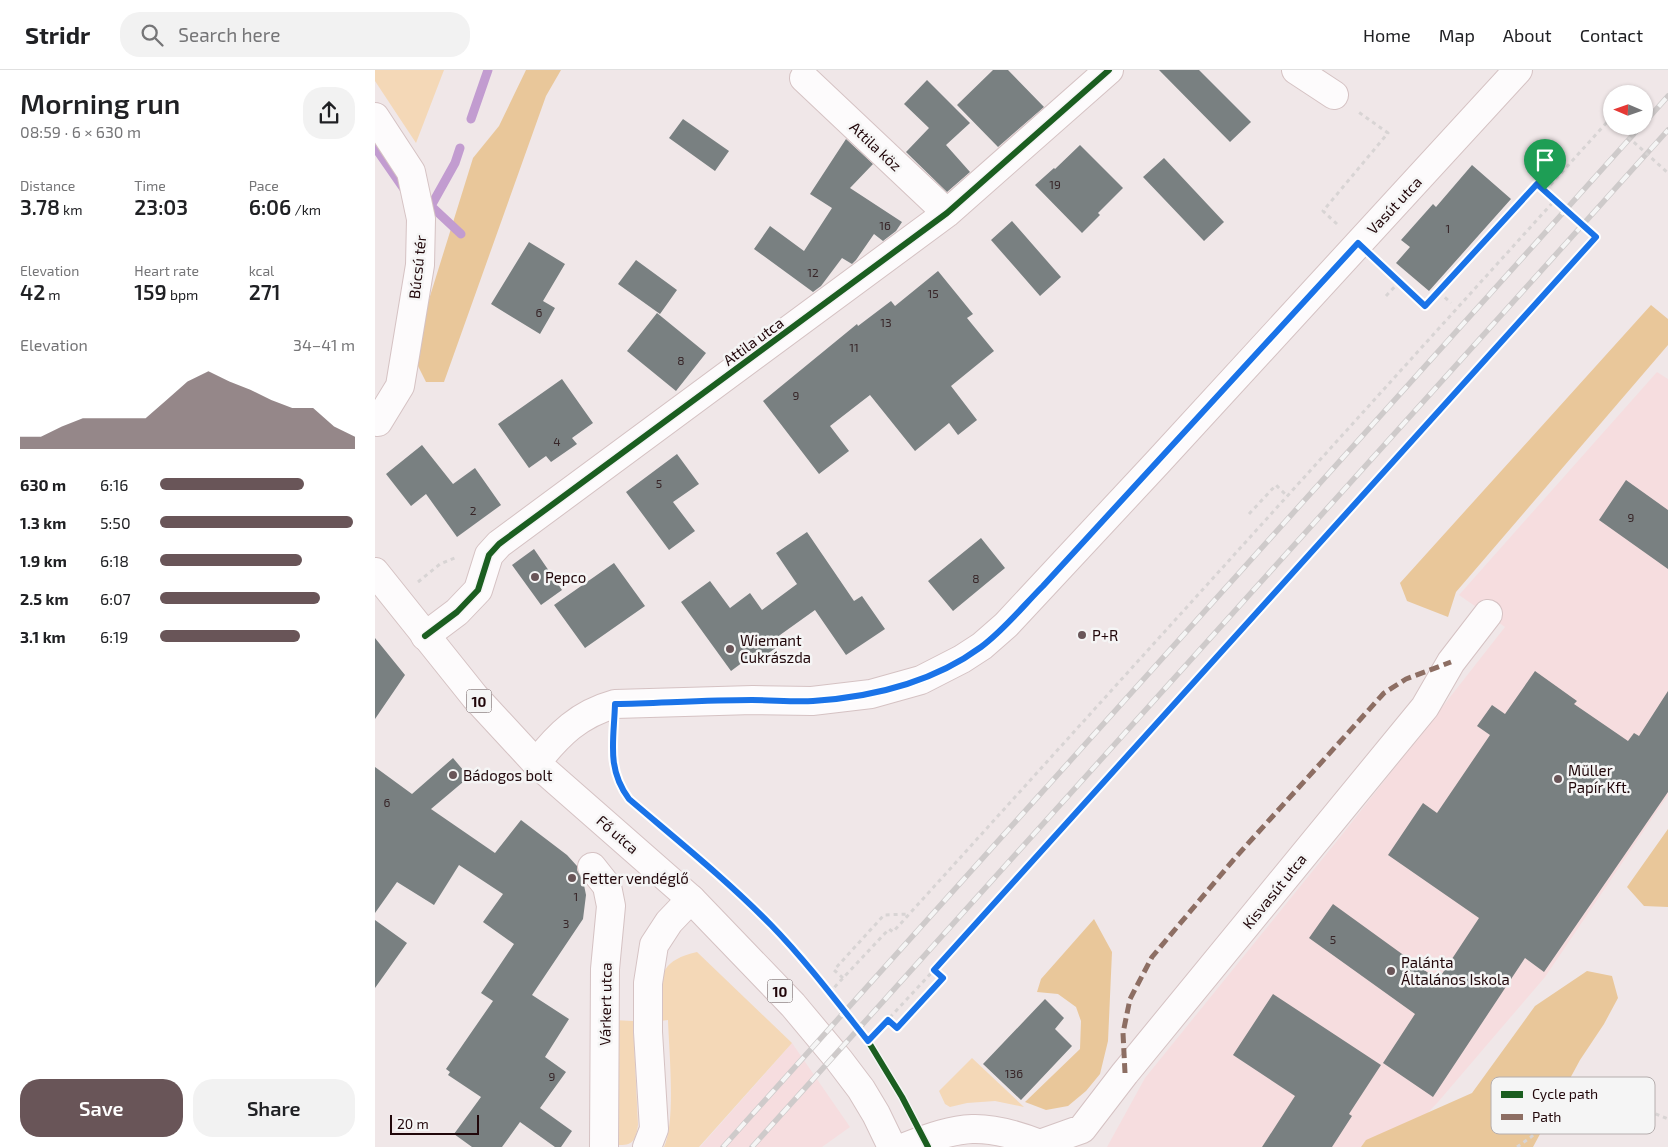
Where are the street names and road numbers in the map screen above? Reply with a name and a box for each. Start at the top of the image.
street label: Attila köz [846,118,906,174]
street label: Vasút utca [1363,173,1425,237]
street label: Búcsú tér [405,234,429,300]
street label: Attila utca [719,313,787,369]
road number: 10 [467,690,491,712]
street label: Fő utca [593,811,643,857]
street label: Kisvasút utca [1238,850,1310,932]
street label: Várkert utca [595,962,615,1046]
road number: 10 [767,979,793,1002]

